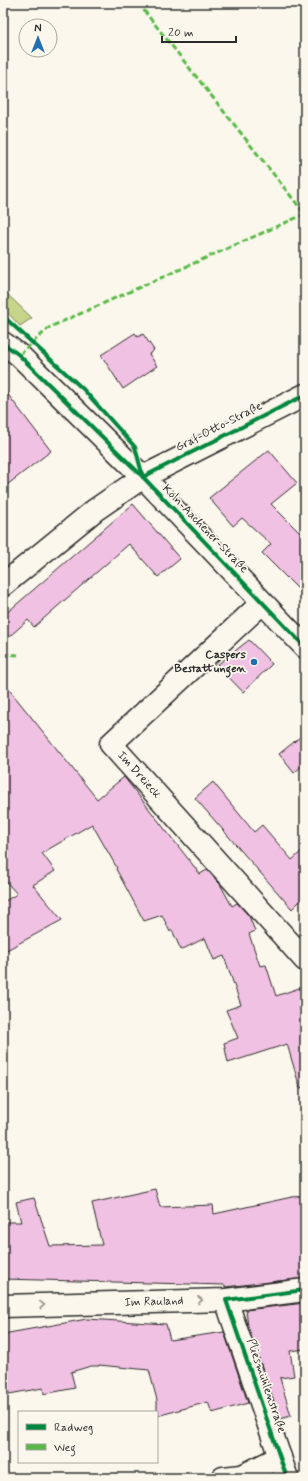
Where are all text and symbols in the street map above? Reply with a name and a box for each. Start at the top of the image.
north arrow [18,18,58,58]
scale bar [162,18,236,44]
text: N [34,22,42,36]
text: 20 m [168,25,194,41]
street label: Graf-Otto-Straße [173,398,265,456]
street label: Köln-Aachener-Straße [159,481,252,577]
place label: Caspers Bestattungen [174,647,247,678]
marker: Caspers Bestattungen [249,657,259,667]
street label: Im Dreieck [114,748,165,802]
street label: Im Rauland [124,1293,184,1311]
one-way arrow [197,1296,203,1305]
one-way arrow [39,1300,45,1309]
street label: Pliesmühlenstraße [242,1337,290,1435]
legend [18,1411,158,1463]
text: Radweg [54,1420,93,1436]
text: Weg [54,1440,76,1457]

